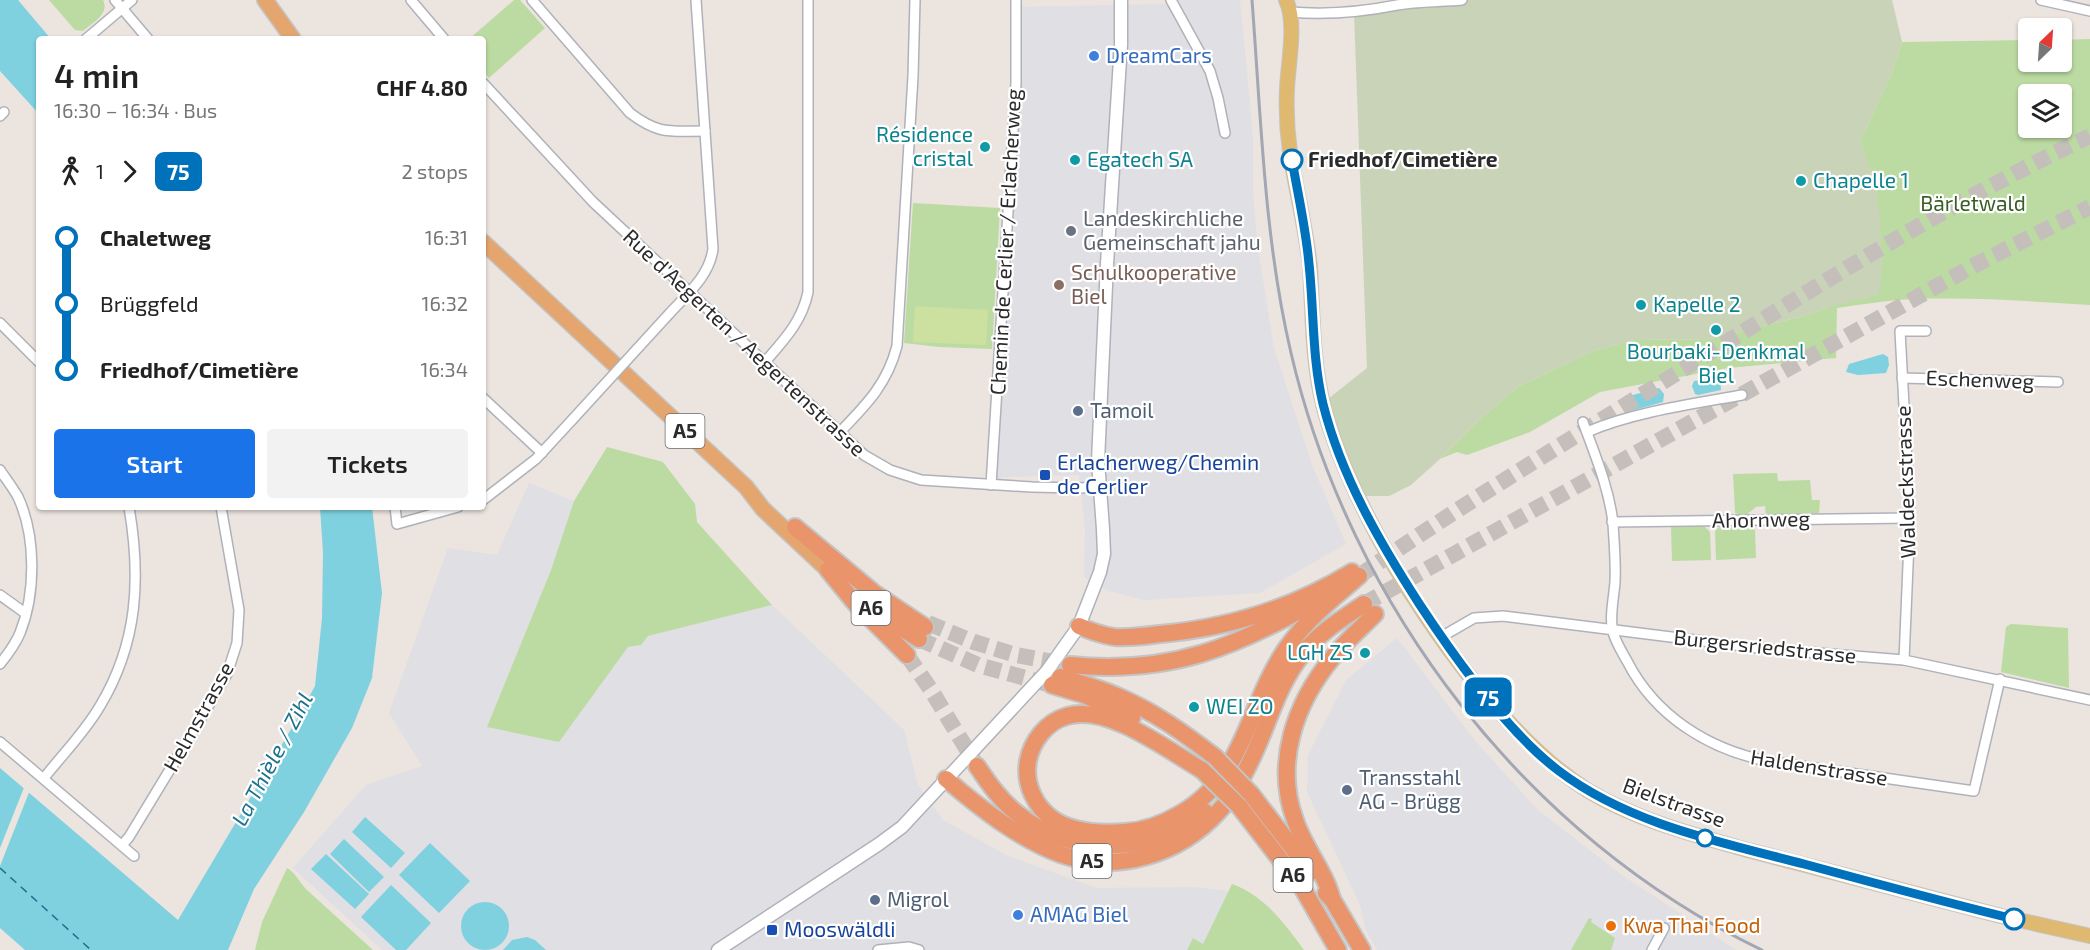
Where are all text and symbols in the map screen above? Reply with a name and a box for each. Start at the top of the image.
north arrow [2018,18,2072,72]
map controls [2018,18,2072,138]
place label: DreamCars [1106,42,1212,67]
marker: DreamCars [1087,49,1101,63]
text: 4 min [54,55,139,95]
text: CHF 4.80 [376,74,468,100]
button: layers [2018,84,2072,138]
street label: Chemin de Cerlier / Erlacherweg [984,88,1025,396]
text: 16:30 – 16:34 · Bus [54,98,217,122]
place label: Résidence cristal [876,121,974,170]
marker: Résidence cristal [978,140,992,154]
place label: Egatech SA [1087,146,1193,171]
place label: Friedhof/Cimetière [1308,146,1498,171]
marker: Friedhof/Cimetière [1281,149,1303,171]
marker: Egatech SA [1068,153,1082,167]
icon: walk [54,155,87,188]
icon: forward [113,155,146,188]
text: 1 [96,159,104,183]
text: 75 [167,159,190,184]
text: 2 stops [401,159,468,183]
place label: Chapelle 1 [1813,167,1909,192]
marker: Chapelle 1 [1794,174,1808,188]
park label: Bärletwald [1920,190,2026,215]
place label: Landeskirchliche Gemeinschaft jahu [1083,205,1261,255]
street label: Rue d'Aegerten / Aegertenstrasse [619,223,871,461]
text: Chaletweg [100,224,211,250]
marker: Landeskirchliche Gemeinschaft jahu [1064,224,1078,238]
text: 16:31 [425,225,468,249]
place label: Schulkooperative Biel [1071,259,1237,308]
marker: Schulkooperative Biel [1052,278,1066,292]
text: Brüggfeld [100,290,199,316]
text: 16:32 [422,291,468,315]
place label: Kapelle 2 [1653,291,1741,316]
marker: Kapelle 2 [1634,298,1648,312]
marker: Bourbaki-Denkmal Biel [1709,323,1723,337]
place label: Bourbaki-Denkmal Biel [1627,338,1806,387]
text: Friedhof/Cimetière [100,356,299,382]
text: 16:34 [420,357,468,381]
street label: Eschenweg [1925,364,2035,393]
place label: Tamoil [1090,397,1154,422]
marker: Tamoil [1071,404,1085,418]
street label: Waldeckstrasse [1889,405,1920,559]
road number: A5 [666,414,704,448]
button: Start [54,429,255,498]
button: Tickets [267,429,468,498]
place label: Erlacherweg/Chemin de Cerlier [1057,449,1259,498]
marker: Erlacherweg/Chemin de Cerlier [1038,468,1052,482]
street label: Ahornweg [1712,505,1810,532]
road number: A6 [852,591,890,625]
street label: Burgersriedstrasse [1673,623,1858,668]
place label: LGH ZS [1287,639,1353,664]
marker: LGH ZS [1358,646,1372,660]
street label: Helmstrasse [157,657,238,775]
line badge: 75 [1461,678,1515,716]
text: 75 [1477,685,1499,710]
water label: La Thièle / Zihl [225,687,317,830]
place label: WEI ZO [1206,693,1274,718]
marker: WEI ZO [1187,700,1201,714]
street label: Haldenstrasse [1749,743,1890,790]
place label: Transstahl AG - Brügg [1359,764,1461,813]
street label: Bielstrasse [1620,772,1729,832]
marker: Transstahl AG - Brügg [1340,783,1354,797]
unlabelled marker [1696,829,1714,847]
road number: A5 [1072,844,1112,878]
road number: A6 [1274,858,1312,892]
place label: Migrol [887,886,949,911]
marker: Migrol [868,893,882,907]
place label: AMAG Biel [1030,901,1129,926]
marker: AMAG Biel [1011,908,1025,922]
unlabelled marker [2003,908,2025,930]
place label: Kwa Thai Food [1623,912,1761,937]
place label: Mooswäldli [784,916,895,941]
marker: Kwa Thai Food [1604,919,1618,933]
marker: Mooswäldli [765,923,779,937]

